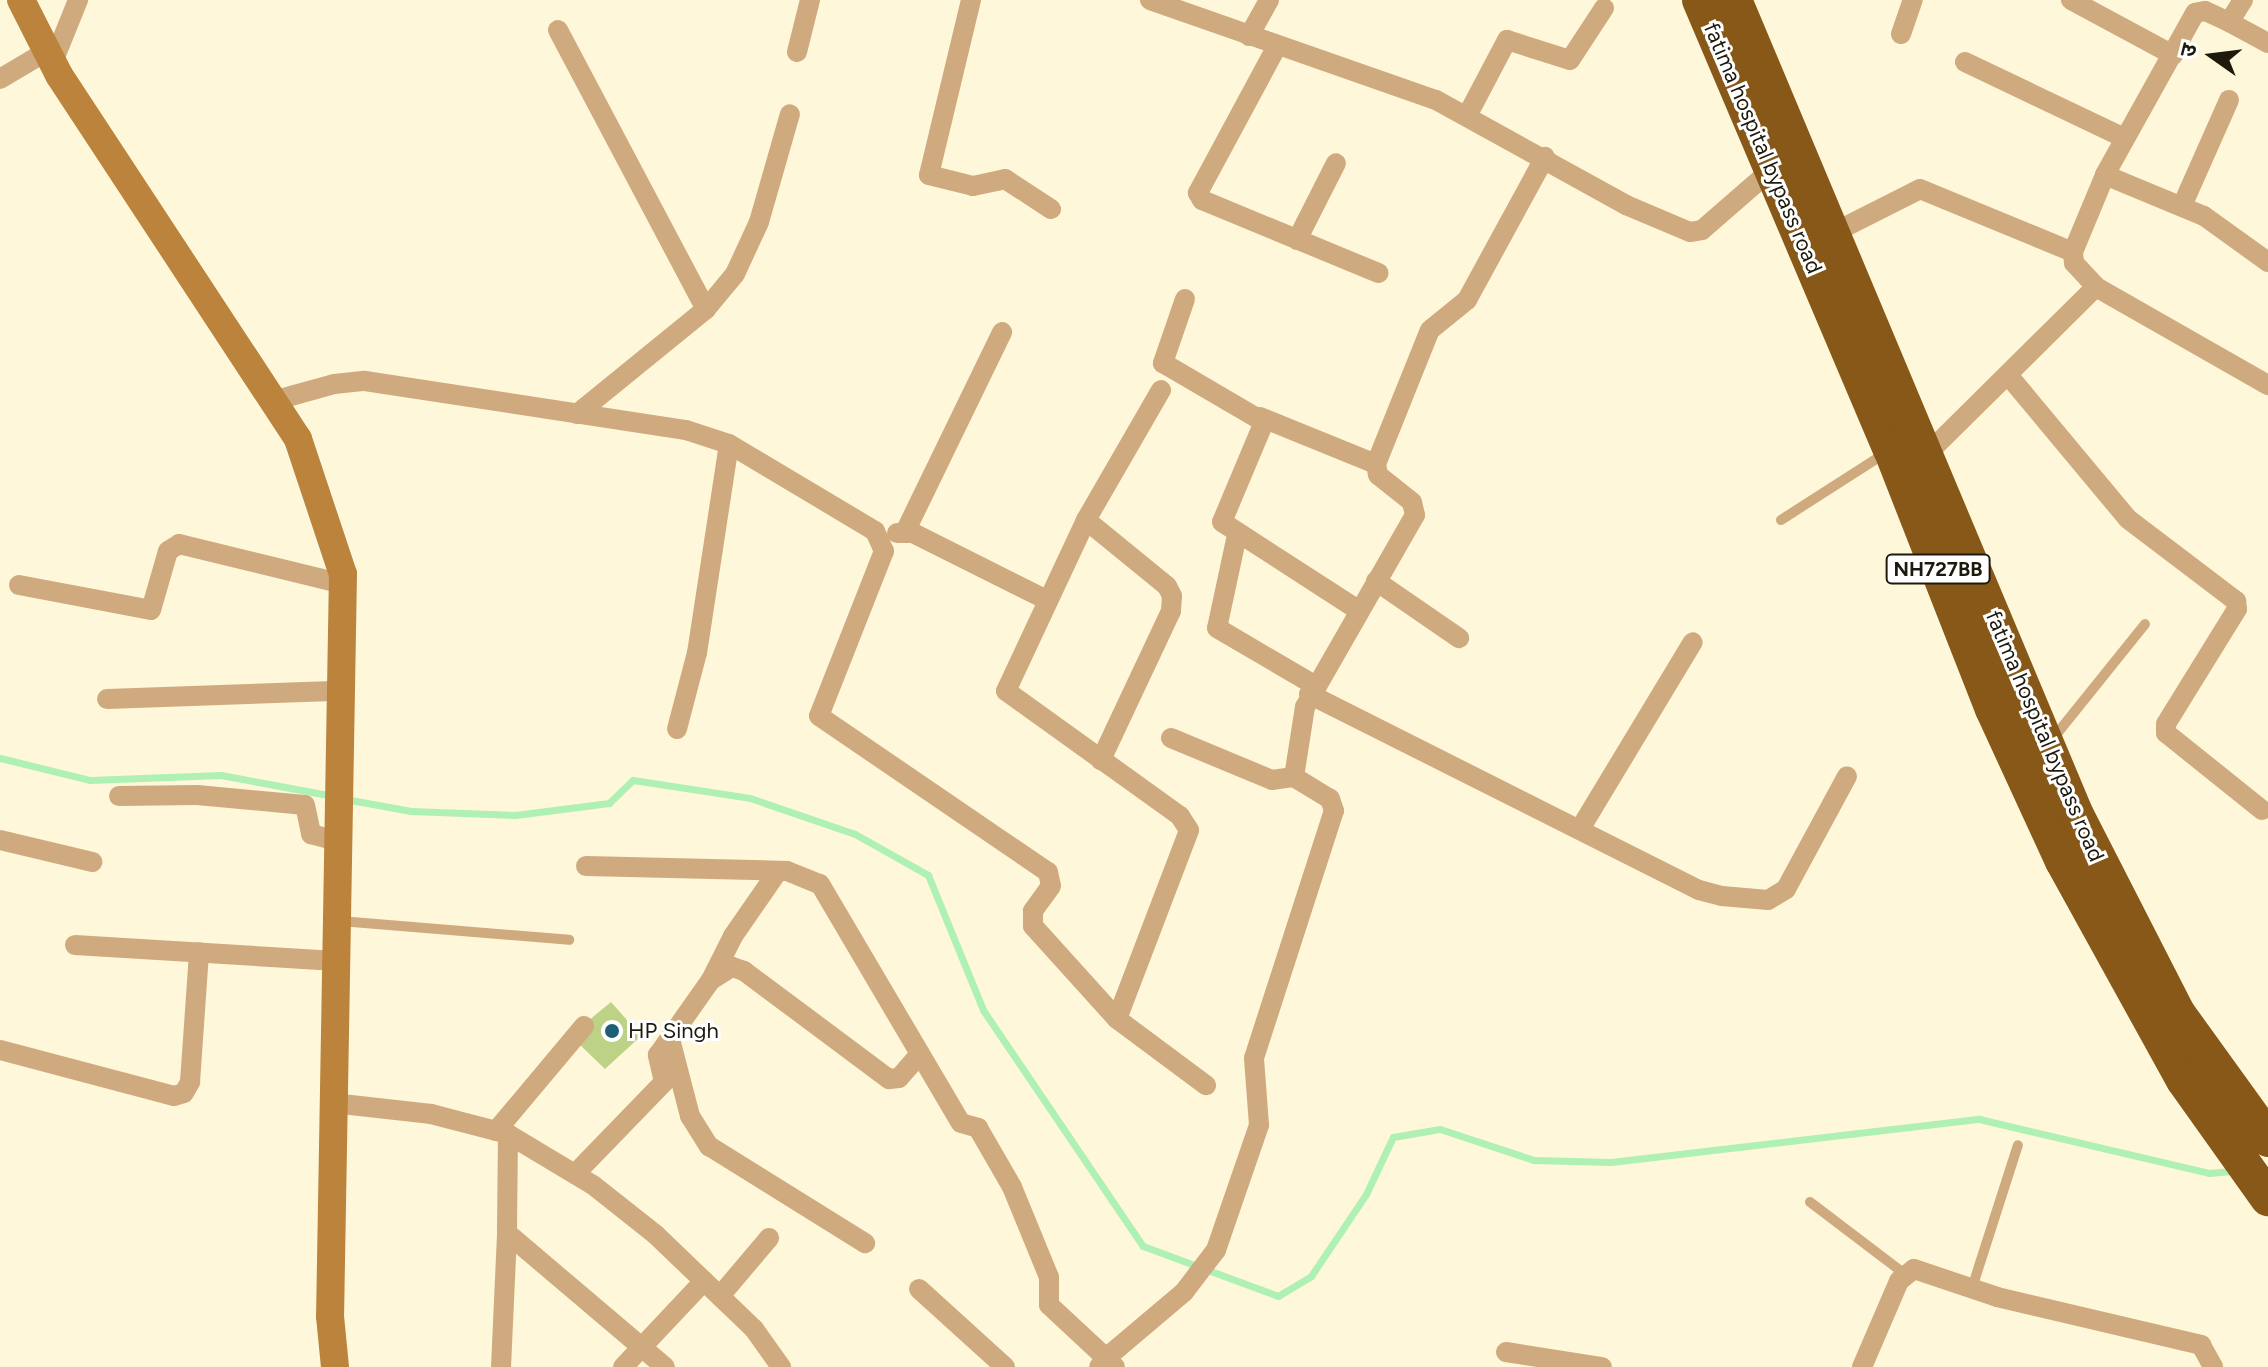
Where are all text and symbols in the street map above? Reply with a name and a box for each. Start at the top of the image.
north arrow [2172,16,2252,96]
street label: fatima hospital bypass road [1698,19,1828,277]
text: उ [2174,41,2203,60]
road number: NH727BB [1884,553,1992,585]
street label: fatima hospital bypass road [1980,607,2110,865]
place label: HP Singh [628,1018,719,1044]
marker: HP Singh [603,1022,621,1040]

